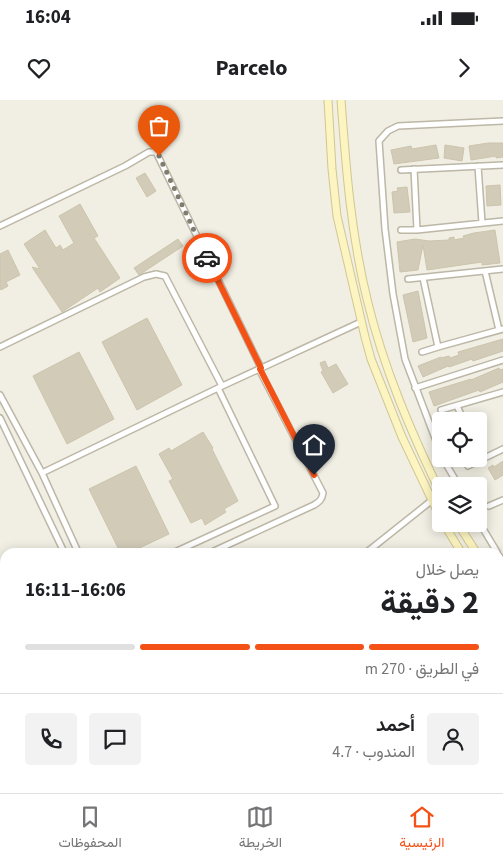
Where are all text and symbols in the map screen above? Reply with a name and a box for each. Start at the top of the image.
text: 16:04 [25,4,71,31]
text: Parcelo [215,52,288,84]
icon: heart [25,54,53,82]
icon: forward [450,54,478,82]
pin [138,105,180,156]
icon: bag [145,112,173,140]
courier [182,233,232,283]
icon: car [193,244,221,272]
map controls [432,412,487,532]
button: locate [432,412,487,467]
pin [293,424,335,475]
icon: home [300,431,328,459]
button: layers [432,477,487,532]
text: يصل خلال [416,559,479,581]
text: 16:06–16:11 [25,577,126,604]
text: 2 دقيقة [380,580,479,626]
text: في الطريق · 270 m [365,658,479,680]
text: أحمد [376,712,415,739]
button: phone [25,713,77,765]
button: chat [89,713,141,765]
button: person [427,713,479,765]
text: المندوب · 4.7 [332,741,415,763]
tab: المحفوظات [59,803,122,855]
tab: الخريطة [239,803,282,855]
tab: الرئيسية [399,803,444,855]

